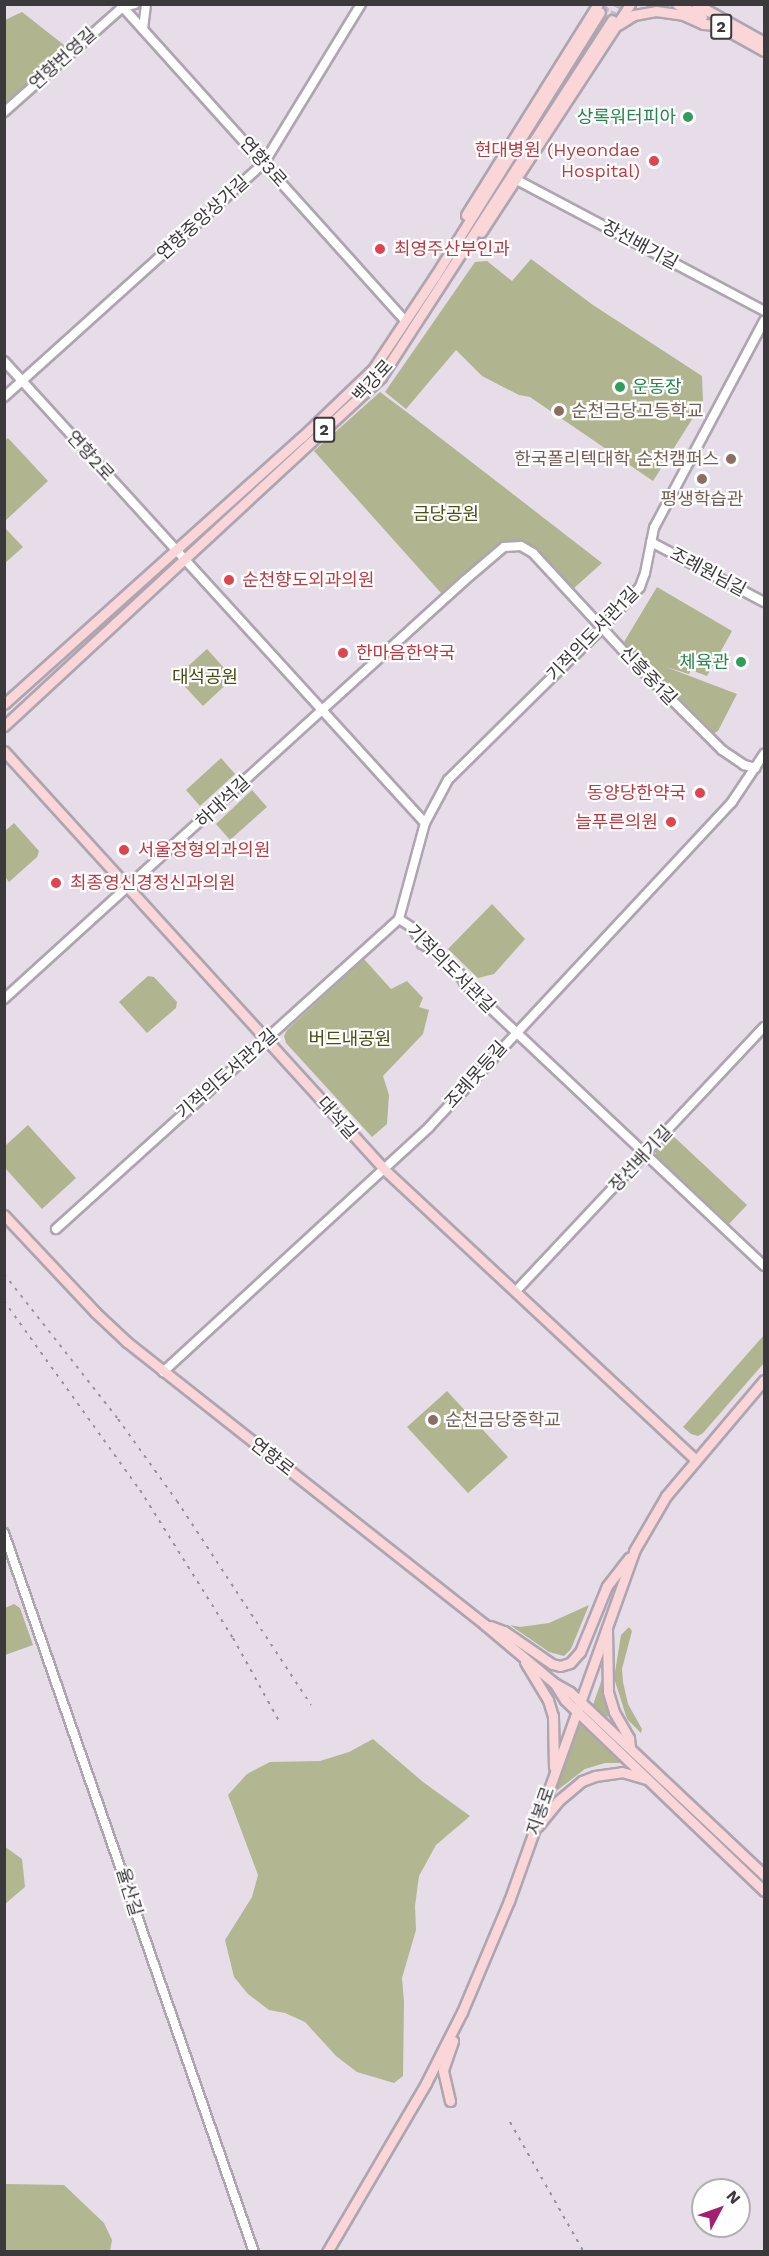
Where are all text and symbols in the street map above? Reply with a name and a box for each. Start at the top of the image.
road number: 2 [709,14,733,40]
street label: 연향번영길 [25,23,101,95]
place label: 상록워터피아 [577,106,676,128]
marker: 상록워터피아 [681,110,695,124]
street label: 연향3로 [235,132,291,192]
place label: 현대병원 (Hyeondae Hospital) [475,140,640,182]
marker: 현대병원 (Hyeondae Hospital) [645,152,663,170]
street label: 연향중앙상가길 [153,171,253,265]
street label: 장선배기길 [598,216,682,274]
place label: 최영주산부인과 [394,238,510,260]
marker: 최영주산부인과 [371,240,389,258]
street label: 백강로 [348,355,398,407]
place label: 운동장 [632,376,682,398]
marker: 운동장 [613,380,627,394]
place label: 순천금당고등학교 [571,400,703,422]
marker: 순천금당고등학교 [552,404,566,418]
road number: 2 [312,417,336,443]
street label: 연향2로 [62,426,118,486]
place label: 한국폴리텍대학 순천캠퍼스 [514,448,719,470]
marker: 한국폴리텍대학 순천캠퍼스 [724,452,738,466]
marker: 평생학습관 [695,472,709,486]
place label: 평생학습관 [661,488,743,510]
park label: 금당공원 [413,503,479,525]
street label: 조례원님길 [666,543,750,601]
place label: 순천향도외과의원 [242,569,374,591]
marker: 순천향도외과의원 [220,571,238,589]
street label: 기적의도서관1길 [543,582,643,686]
place label: 한마음한약국 [356,642,455,664]
street label: 신흥중1길 [615,642,681,710]
marker: 한마음한약국 [334,644,352,662]
place label: 체육관 [679,651,729,673]
marker: 체육관 [734,655,748,669]
park label: 대석공원 [172,666,238,688]
street label: 하대석길 [191,772,255,832]
place label: 동양당한약국 [587,782,686,804]
marker: 동양당한약국 [691,784,709,802]
place label: 늘푸른의원 [575,811,658,833]
marker: 늘푸른의원 [662,813,680,831]
place label: 서울정형외과의원 [138,839,270,861]
marker: 서울정형외과의원 [115,841,133,859]
place label: 최종영신경정신과의원 [70,872,236,894]
marker: 최종영신경정신과의원 [47,874,65,892]
street label: 기적의도서관길 [402,920,500,1018]
street label: 기적의도서관2길 [172,1024,282,1124]
park label: 버드내공원 [309,1028,391,1050]
street label: 조례못등길 [440,1037,512,1113]
street label: 대석길 [312,1092,362,1144]
street label: 장선배기길 [605,1121,677,1197]
place label: 순천금당중학교 [445,1409,561,1431]
marker: 순천금당중학교 [426,1413,440,1427]
street label: 연향로 [246,1433,298,1481]
street label: 지봉로 [523,1784,559,1838]
street label: 율산길 [111,1865,147,1919]
north arrow [691,2178,751,2238]
text: N [722,2186,745,2208]

